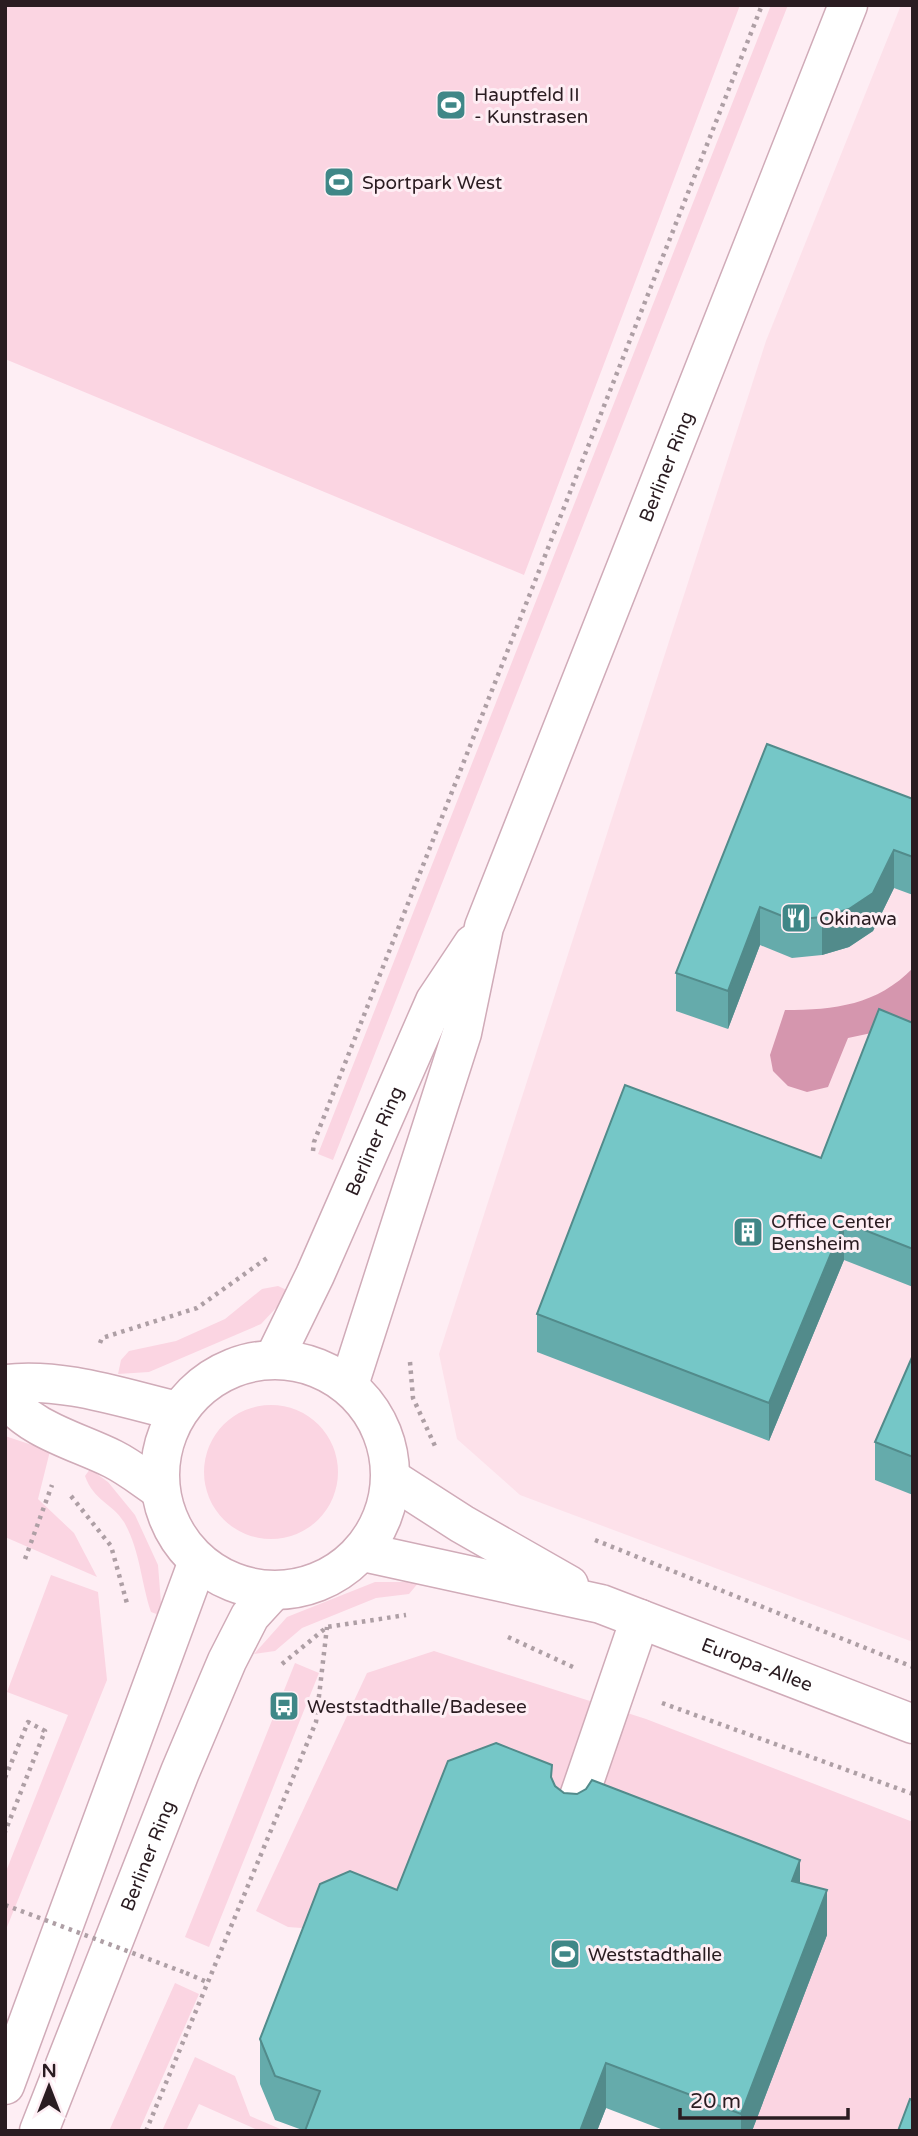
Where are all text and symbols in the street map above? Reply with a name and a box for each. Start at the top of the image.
place label: Hauptfeld II - Kunstrasen [474,84,588,128]
sports icon: Hauptfeld II - Kunstrasen [434,88,468,122]
sports icon: Sportpark West [322,165,356,199]
place label: Sportpark West [362,172,502,194]
street label: Berliner Ring [635,408,698,525]
restaurant icon: Okinawa [779,901,813,935]
place label: Okinawa [819,908,897,930]
street label: Berliner Ring [341,1083,408,1199]
place label: Office Center Bensheim [771,1211,893,1255]
building icon: Office Center Bensheim [731,1215,765,1249]
street label: Europa-Allee [698,1634,816,1696]
bus stop icon: Weststadthalle/Badesee [267,1689,301,1723]
place label: Weststadthalle/Badesee [307,1696,527,1718]
street label: Berliner Ring [117,1797,180,1914]
sports icon: Weststadthalle [548,1937,582,1971]
place label: Weststadthalle [588,1944,722,1966]
north arrow [14,2052,84,2122]
text: N [41,2060,57,2082]
scale bar [680,2076,848,2120]
text: 20 m [690,2089,741,2114]

